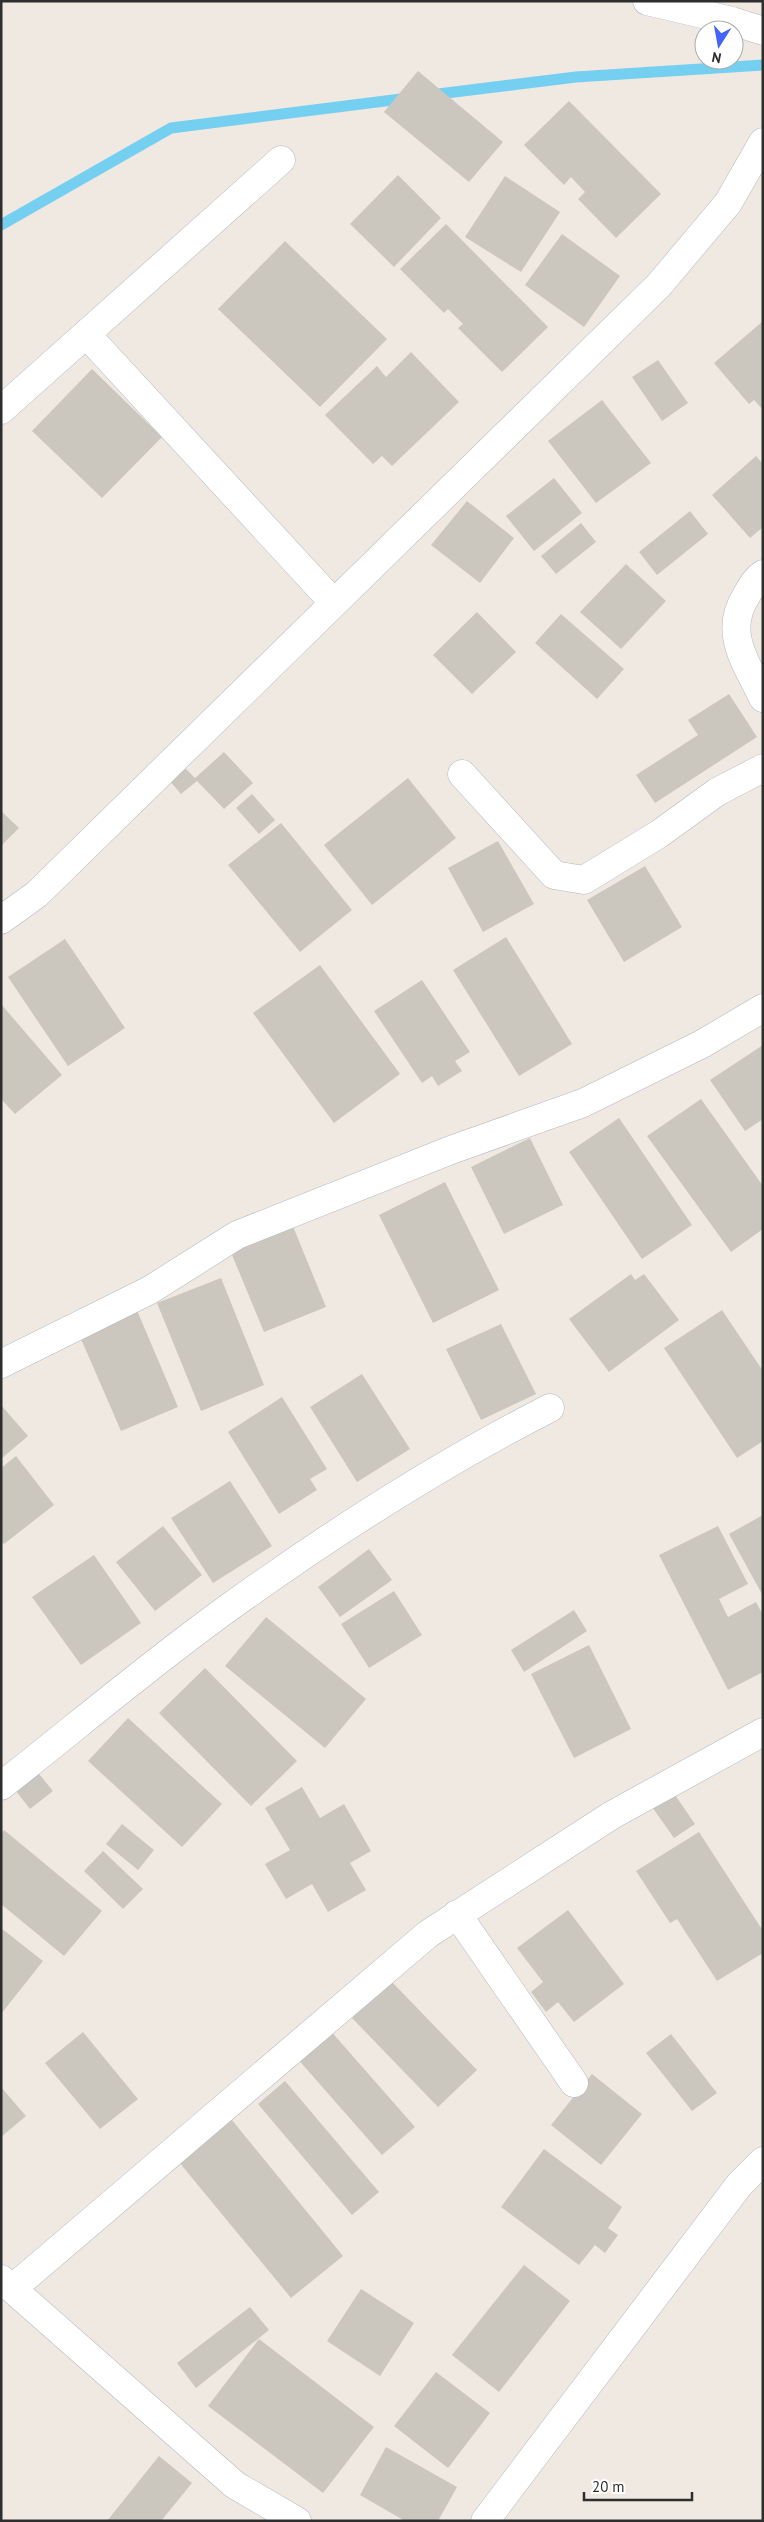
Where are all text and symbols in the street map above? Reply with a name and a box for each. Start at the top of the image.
north arrow [694,20,744,70]
text: N [710,48,723,67]
scale bar [584,2470,692,2502]
text: 20 m [592,2477,625,2496]

